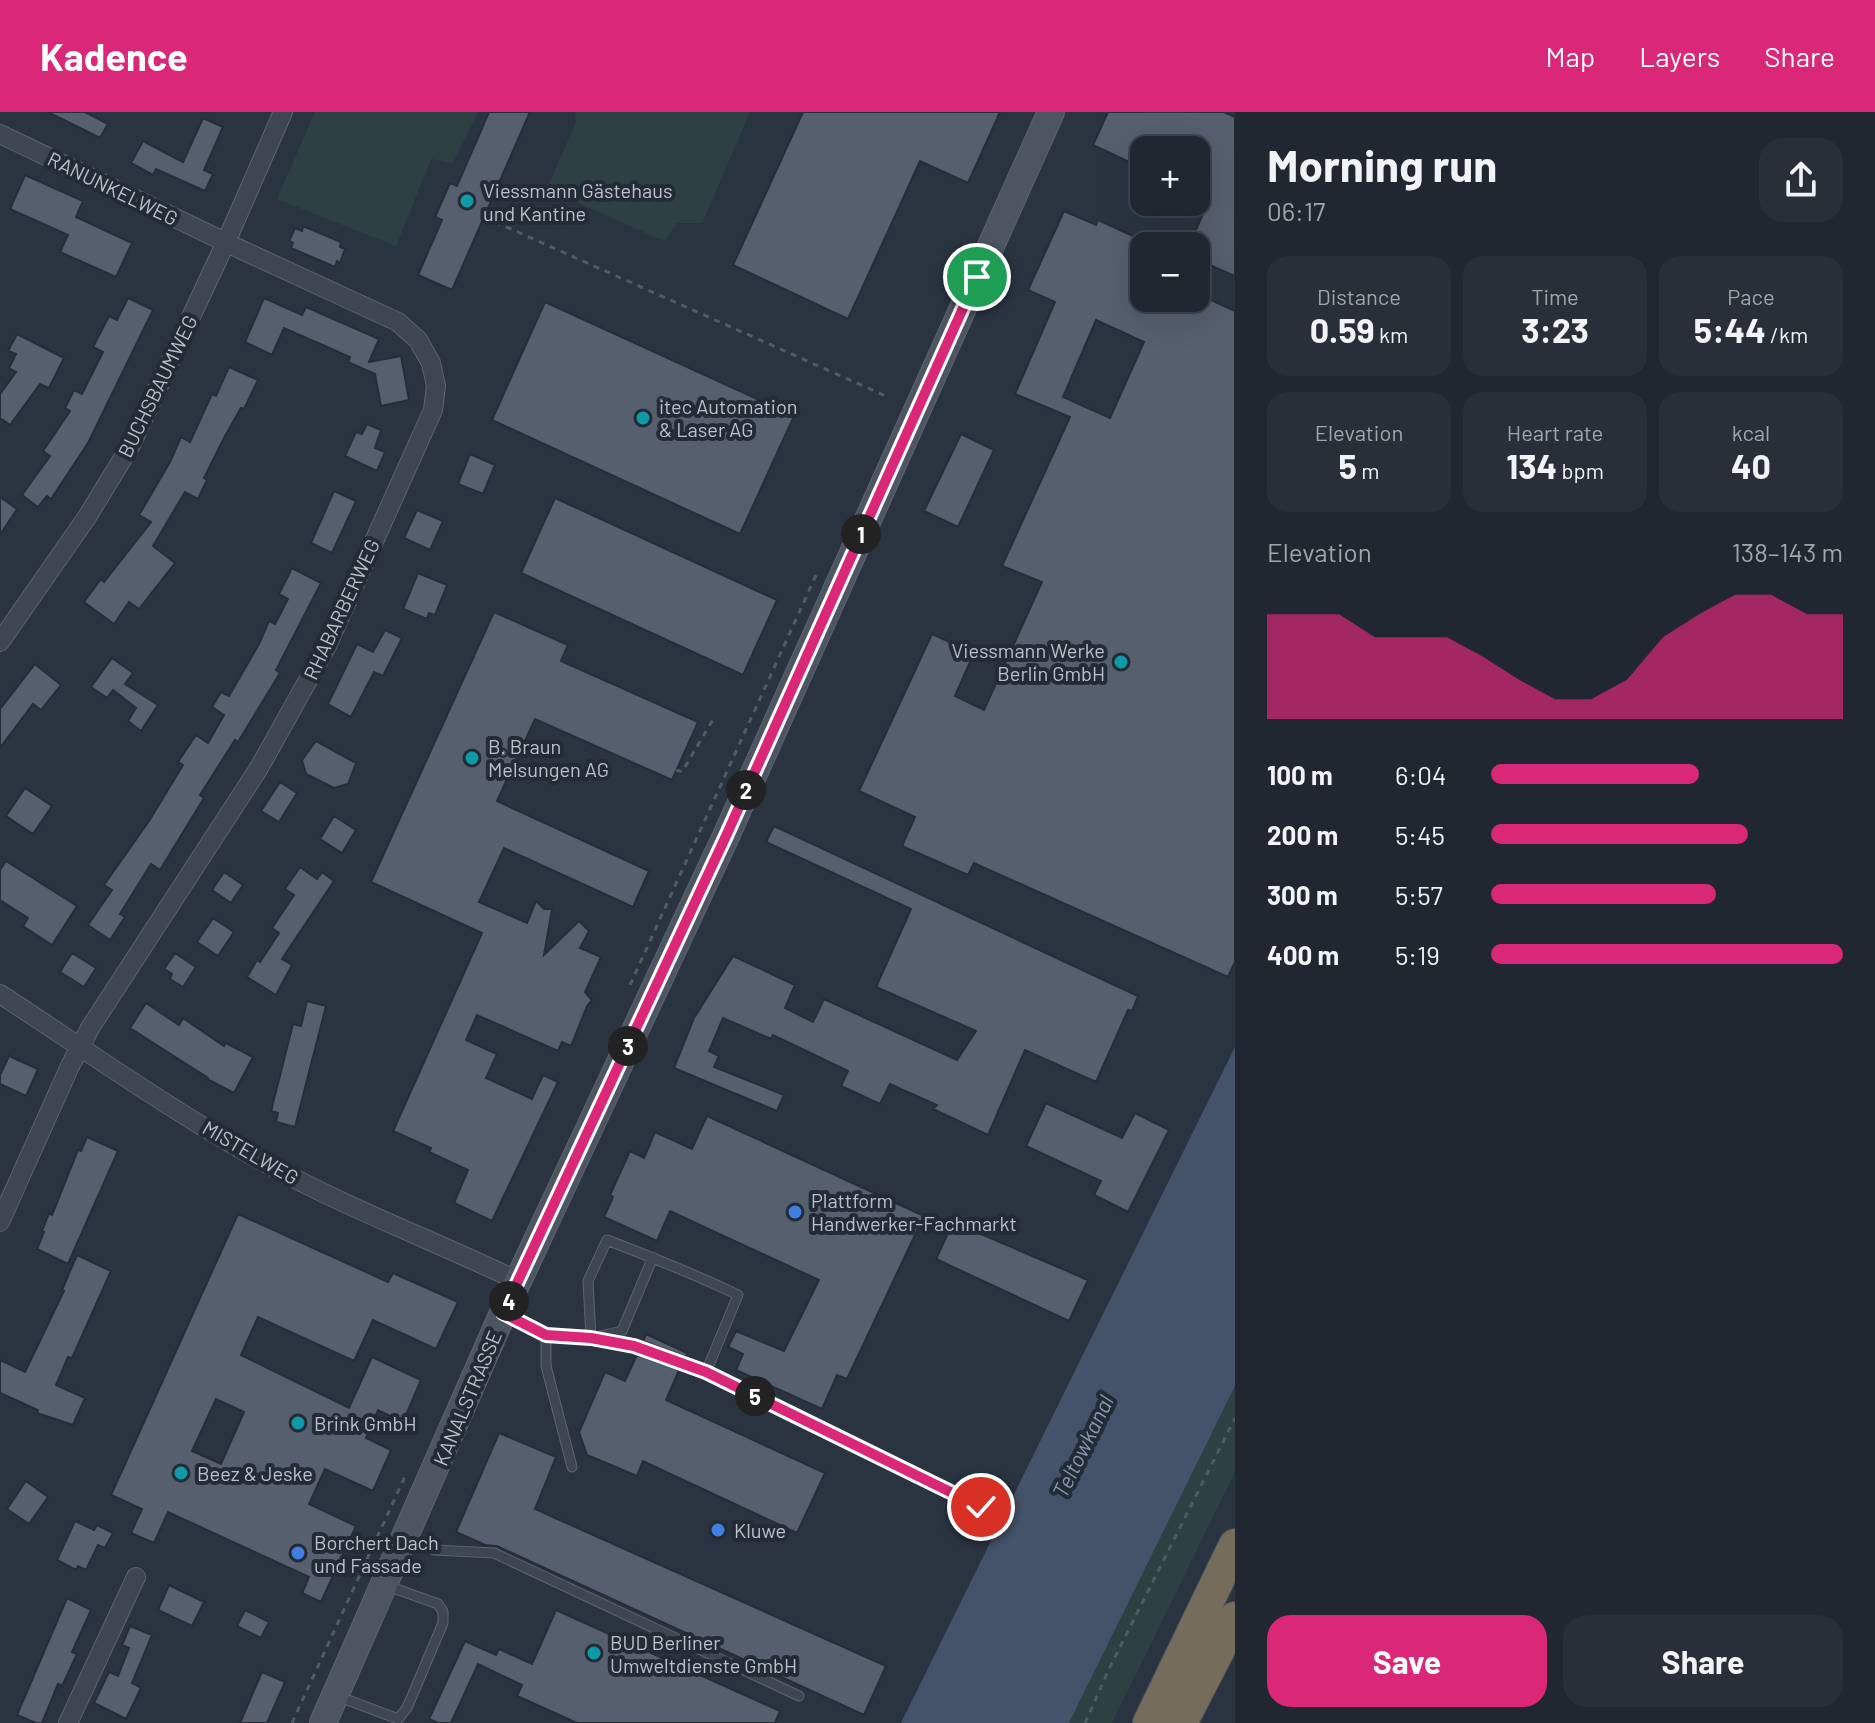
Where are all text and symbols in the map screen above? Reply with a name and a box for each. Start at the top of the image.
text: Kadence [40,33,188,79]
text: Map [1545,39,1595,73]
text: Layers [1639,39,1720,73]
text: Share [1764,39,1835,73]
map controls [1130,136,1210,312]
button: + [1130,136,1210,216]
text: Morning run [1267,138,1497,191]
button: share [1759,138,1843,222]
street label: RANUNKELWEG [44,146,182,230]
place label: Viessmann Gästehaus und Kantine [483,178,673,225]
marker: Viessmann Gästehaus und Kantine [458,192,476,210]
text: 06:17 [1267,195,1325,226]
button: − [1130,232,1210,312]
pin [943,243,1011,311]
icon: arrive [955,255,999,299]
text: Distance [1317,283,1401,309]
text: Time [1531,283,1579,309]
text: Pace [1727,283,1775,309]
text: 0.59 [1310,309,1375,350]
text: 3:23 [1521,309,1589,350]
text: 5:44 [1694,309,1766,350]
street label: BUCHSBAUMWEG [112,311,202,461]
text: km [1375,321,1408,347]
text: /km [1766,321,1808,347]
place label: itec Automation & Laser AG [659,394,798,441]
marker: itec Automation & Laser AG [634,409,652,427]
text: Elevation [1315,419,1403,445]
text: Heart rate [1507,419,1603,445]
text: kcal [1732,419,1770,445]
text: 5 [1339,445,1357,486]
text: 134 [1506,445,1557,486]
text: 40 [1731,445,1771,486]
text: m [1357,457,1379,483]
text: bpm [1557,457,1604,483]
pin: 1 [841,514,881,554]
text: 1 [857,521,865,547]
street label: RHABARBERWEG [298,535,384,683]
text: Elevation [1267,536,1372,567]
text: 138–143 m [1732,536,1843,567]
place label: Viessmann Werke Berlin GmbH [952,638,1105,685]
marker: Viessmann Werke Berlin GmbH [1112,653,1130,671]
place label: B. Braun Melsungen AG [488,734,609,781]
marker: B. Braun Melsungen AG [463,749,481,767]
text: 100 m [1267,759,1333,790]
text: 6:04 [1395,759,1446,790]
pin: 2 [726,770,766,810]
text: 2 [740,777,752,803]
text: 200 m [1267,819,1338,850]
text: 5:45 [1395,819,1445,850]
text: 300 m [1267,879,1338,910]
text: 5:57 [1395,879,1443,910]
text: 400 m [1267,939,1339,970]
text: 5:19 [1395,939,1440,970]
pin: 3 [608,1026,648,1066]
text: 3 [622,1033,634,1059]
street label: MISTELWEG [199,1115,303,1189]
place label: Plattform Handwerker-Fachmarkt [811,1188,1017,1235]
marker: Plattform Handwerker-Fachmarkt [786,1203,804,1221]
pin: 4 [489,1281,529,1321]
text: 4 [502,1288,516,1314]
street label: KANALSTRASSE [428,1327,506,1469]
pin: 5 [735,1376,775,1416]
text: 5 [749,1383,761,1409]
water label: Teltowkanal [1046,1390,1118,1502]
place label: Brink GmbH [314,1411,416,1435]
marker: Brink GmbH [289,1414,307,1432]
place label: Beez & Jeske [197,1461,313,1485]
marker: Beez & Jeske [172,1464,190,1482]
pin [947,1473,1015,1541]
icon: check [959,1485,1003,1529]
place label: Kluwe [734,1518,786,1542]
marker: Kluwe [709,1521,727,1539]
place label: Borchert Dach und Fassade [314,1530,439,1577]
marker: Borchert Dach und Fassade [289,1544,307,1562]
button: Save [1267,1615,1547,1707]
button: Share [1563,1615,1843,1707]
place label: BUD Berliner Umweltdienste GmbH [610,1630,797,1677]
marker: BUD Berliner Umweltdienste GmbH [585,1644,603,1662]

